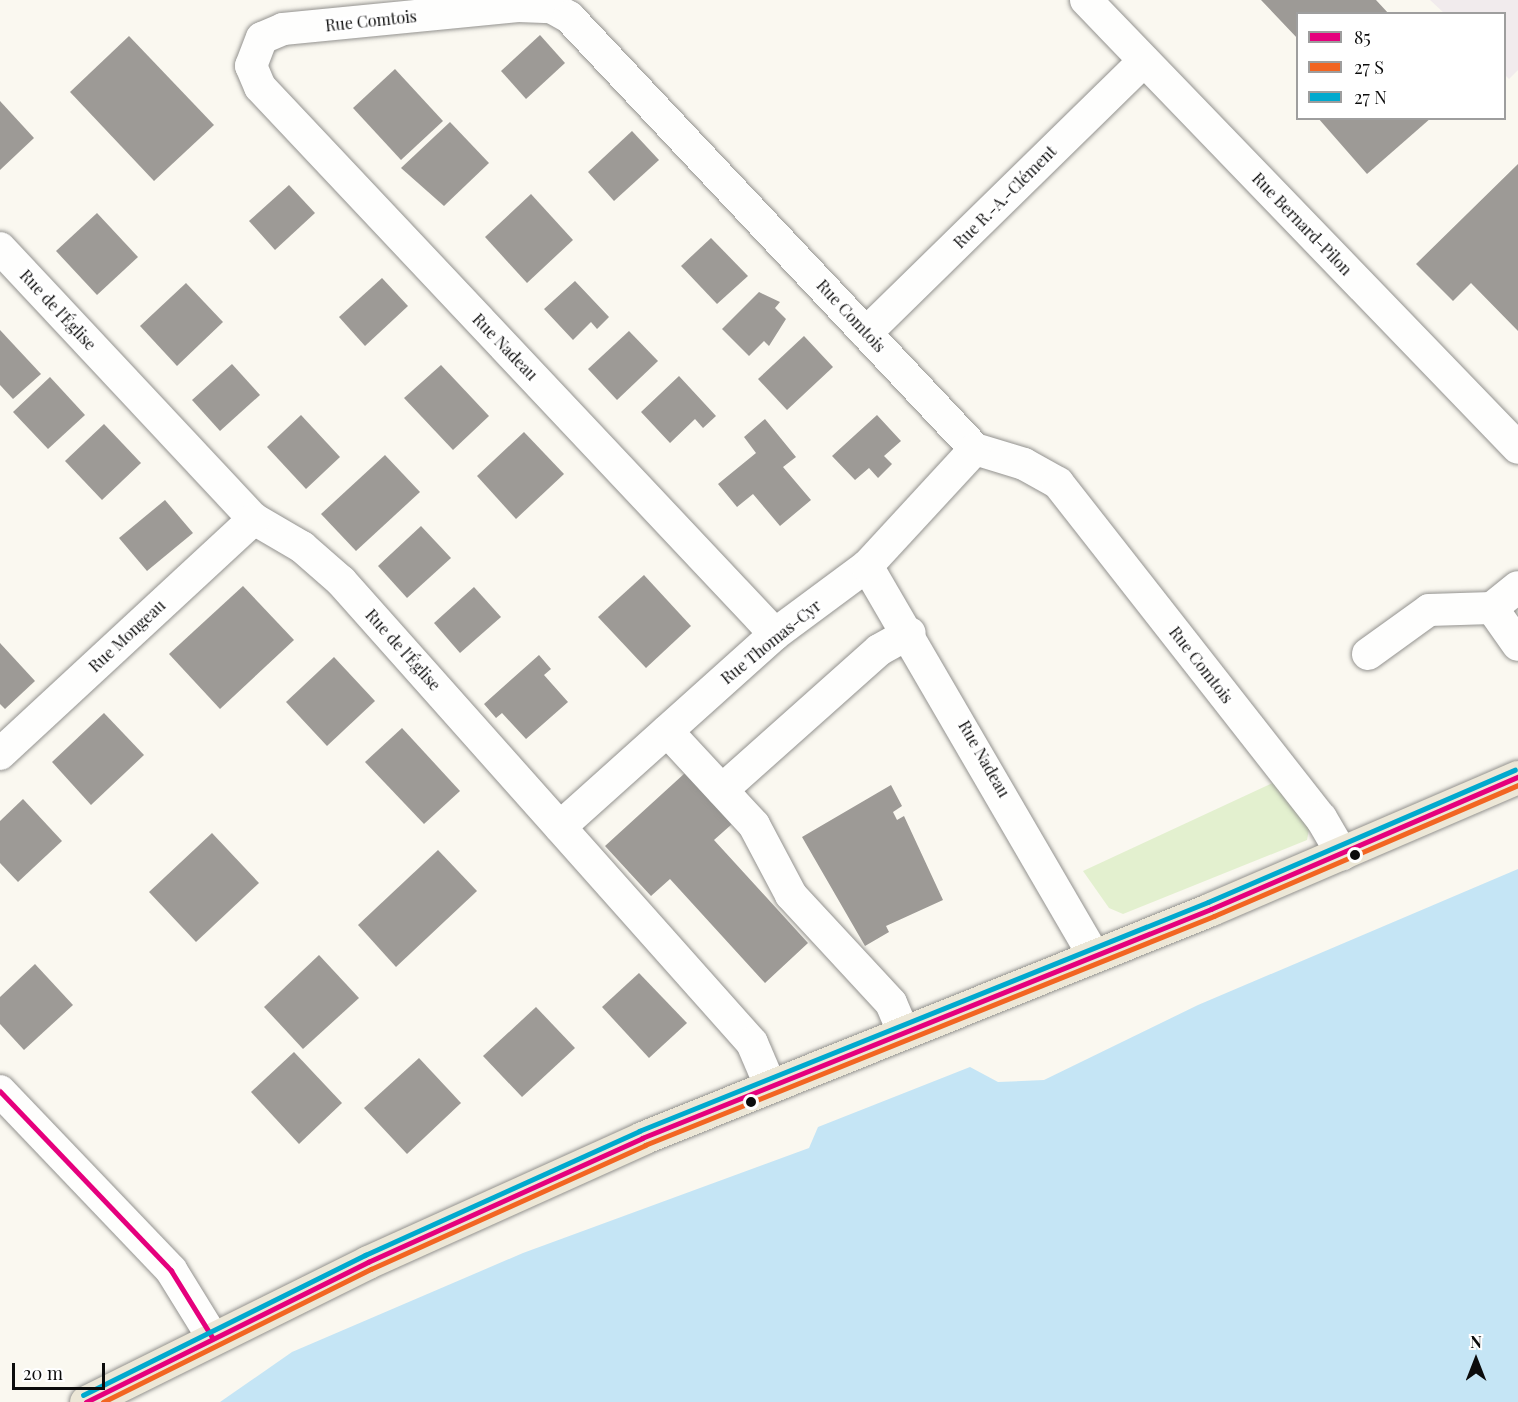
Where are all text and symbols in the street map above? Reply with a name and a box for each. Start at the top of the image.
street label: Rue Comtois [324,7,418,35]
legend [1296,12,1506,120]
text: 85 [1354,25,1371,49]
text: 27 S [1354,55,1384,79]
text: 27 N [1354,85,1387,109]
street label: Rue R.-A.-Clément [950,142,1060,252]
street label: Rue Bernard-Pilon [1248,169,1356,279]
street label: Rue de l'Église [16,266,100,354]
street label: Rue Comtois [813,276,889,356]
street label: Rue Nadeau [468,310,542,384]
street label: Rue Mongeau [85,596,169,676]
street label: Rue Thomas-Cyr [717,596,825,688]
street label: Rue de l'Église [361,605,445,695]
street label: Rue Comtois [1165,623,1237,707]
street label: Rue Nadeau [954,717,1014,801]
unlabelled marker [1349,849,1361,861]
unlabelled marker [745,1096,757,1108]
north arrow [1446,1330,1506,1390]
text: N [1470,1331,1482,1352]
scale bar [15,1351,108,1389]
text: 20 m [23,1361,63,1385]

